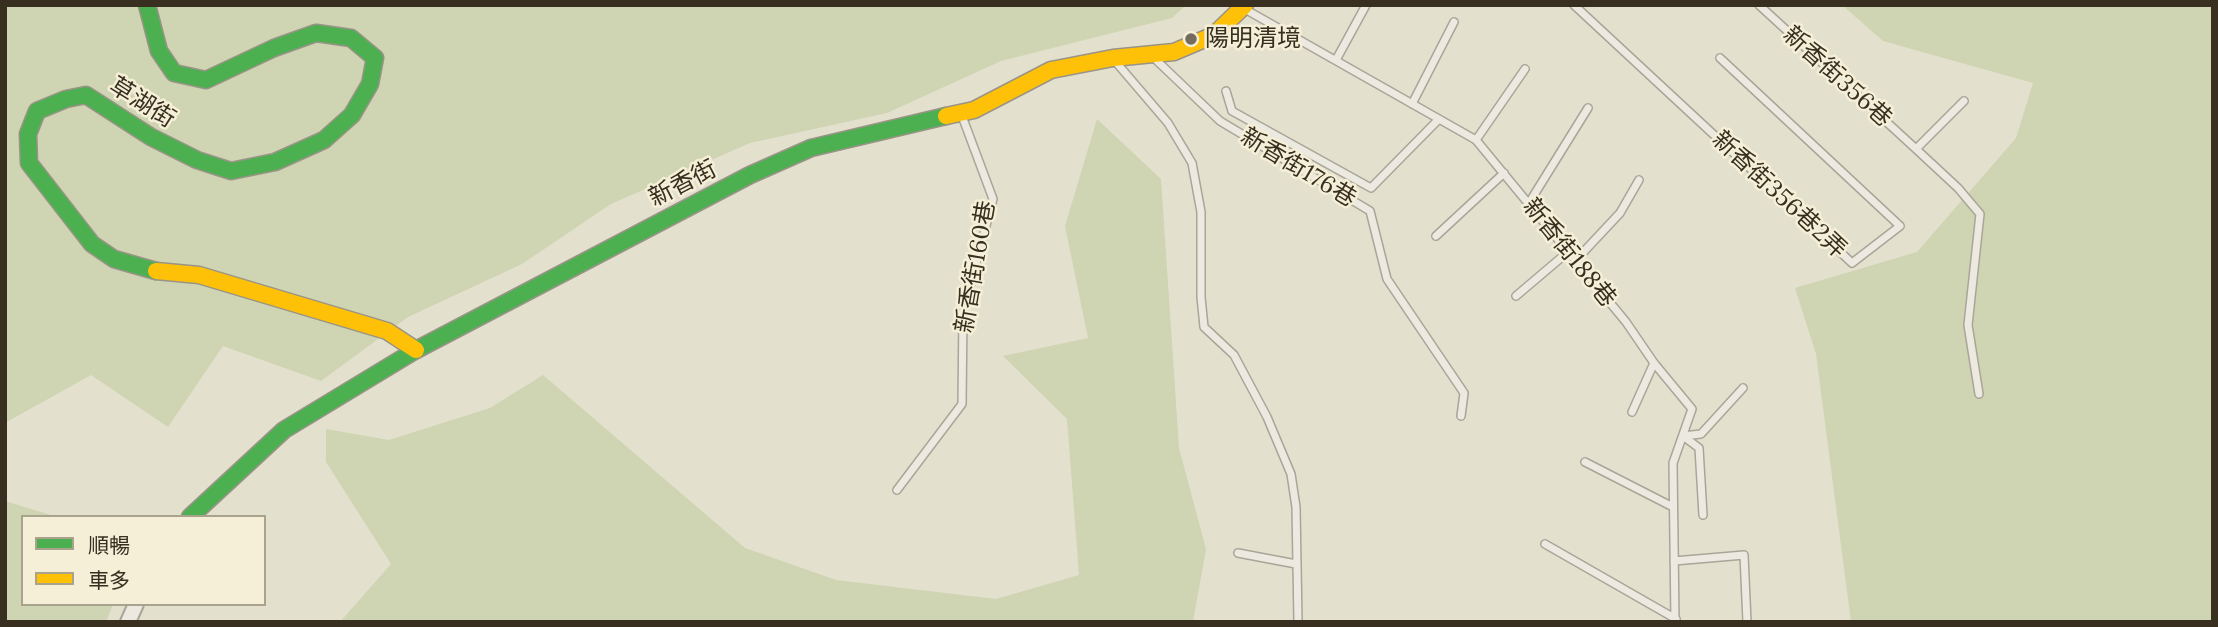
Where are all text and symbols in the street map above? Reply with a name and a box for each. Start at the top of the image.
street label: 新香街356巷 [1777,21,1897,133]
place label: 陽明清境 [1205,25,1301,53]
marker: 陽明清境 [1183,31,1199,47]
street label: 草湖街 [104,72,180,134]
street label: 新香街176巷 [1235,122,1361,214]
street label: 新香街356巷2弄 [1706,125,1852,265]
street label: 新香街 [644,155,722,213]
street label: 新香街188巷 [1516,193,1622,313]
street label: 新香街160巷 [950,199,1002,335]
legend [21,515,266,606]
text: 順暢 [88,532,130,559]
text: 車多 [88,567,130,594]

